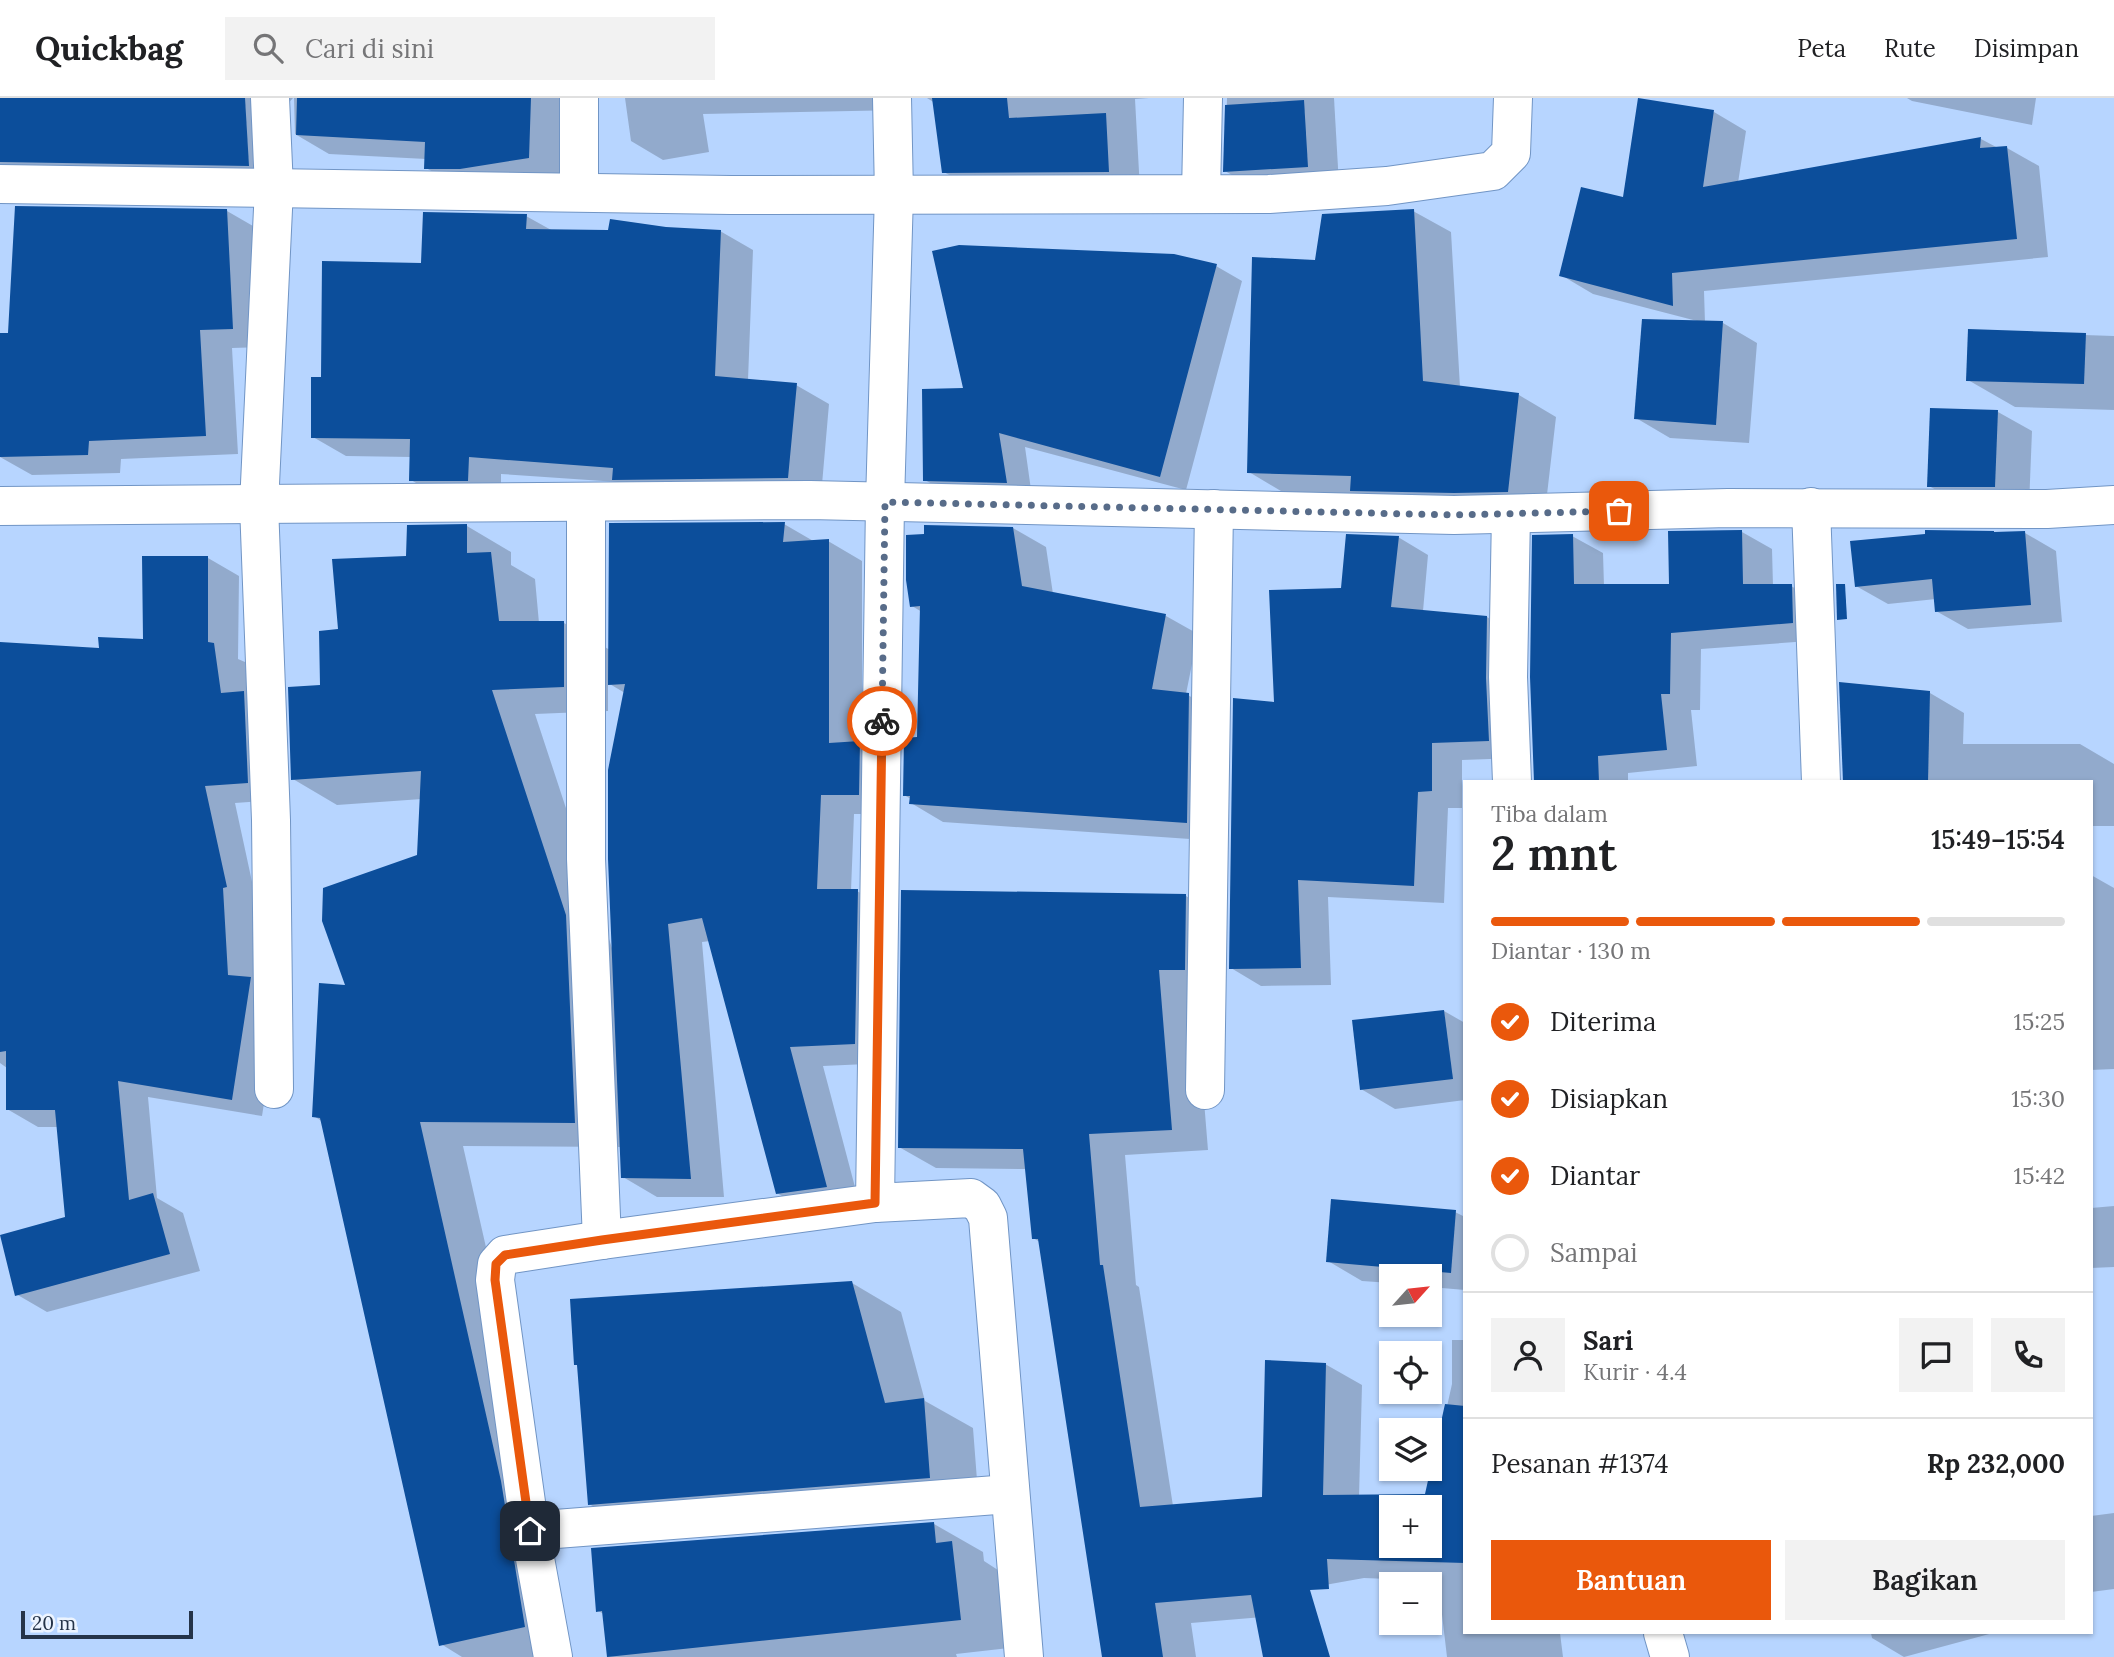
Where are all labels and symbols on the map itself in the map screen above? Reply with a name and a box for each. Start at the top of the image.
pin [1589,481,1649,541]
courier [847,686,917,756]
north arrow [1379,1264,1442,1326]
pin [500,1501,560,1561]
scale bar [21,1608,192,1640]

